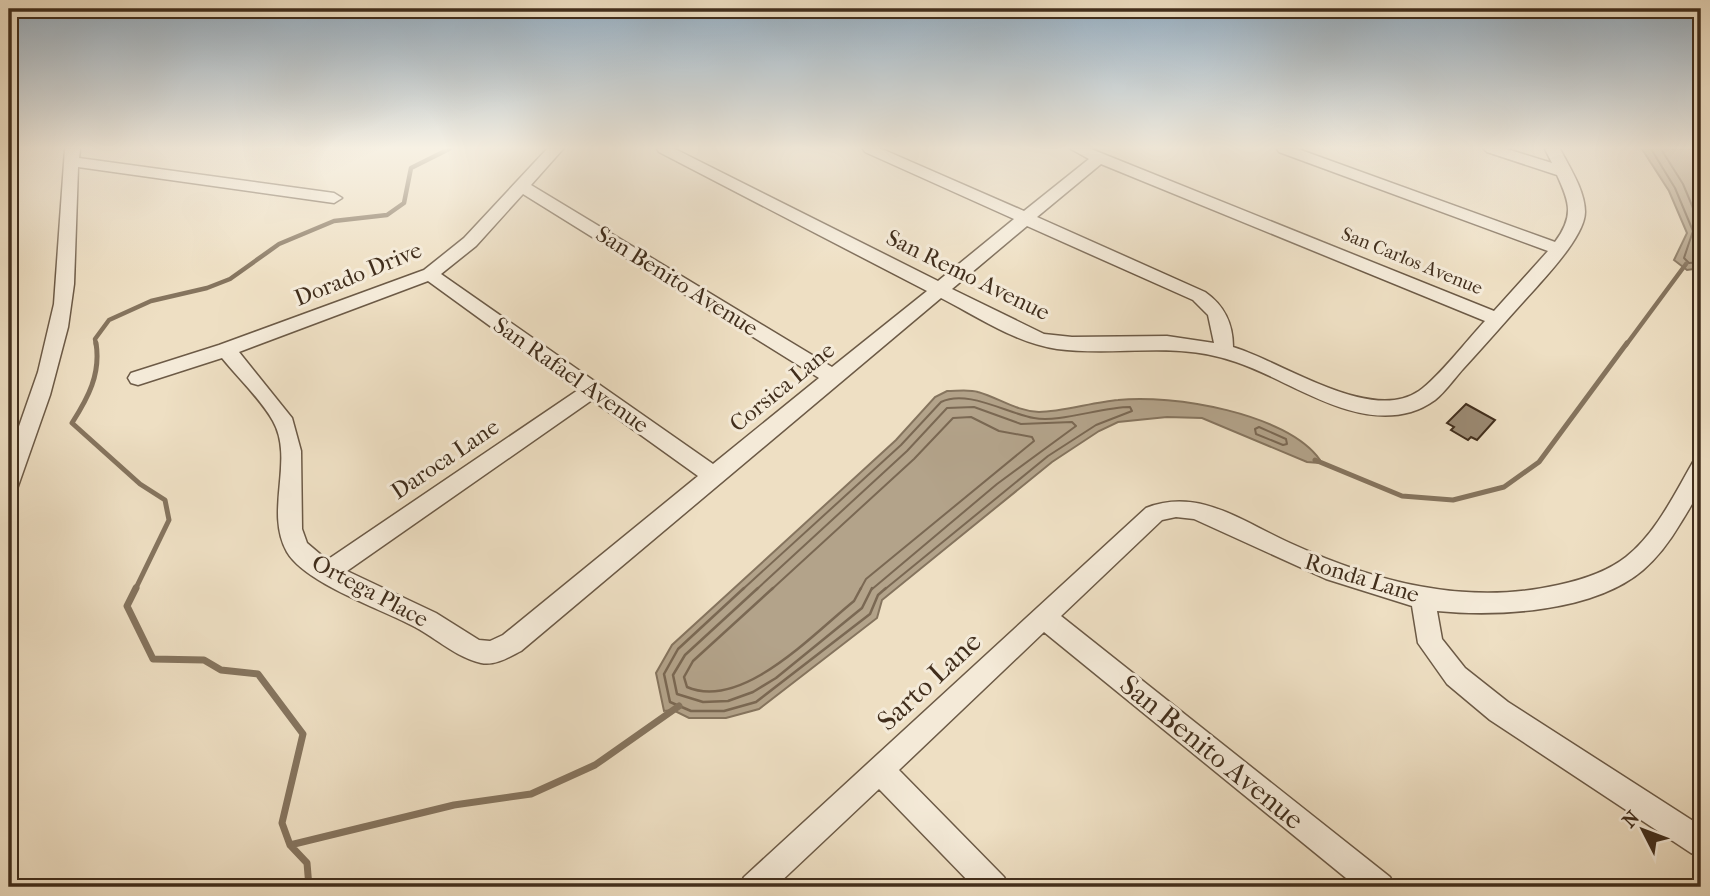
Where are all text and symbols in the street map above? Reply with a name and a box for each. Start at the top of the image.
street label: San Benito Avenue [591,220,763,342]
street label: San Carlos Avenue [1338,223,1486,299]
street label: San Remo Avenue [882,224,1054,326]
street label: Dorado Drive [290,236,426,312]
street label: San Rafael Avenue [488,311,654,439]
street label: Corsica Lane [724,337,840,437]
street label: Daroca Lane [386,413,504,505]
street label: Ronda Lane [1301,548,1423,608]
street label: Ortega Place [307,549,433,633]
street label: Sarto Lane [870,625,988,737]
street label: San Benito Avenue [1114,668,1311,836]
north arrow [1608,794,1678,864]
text: N [1618,806,1644,832]

